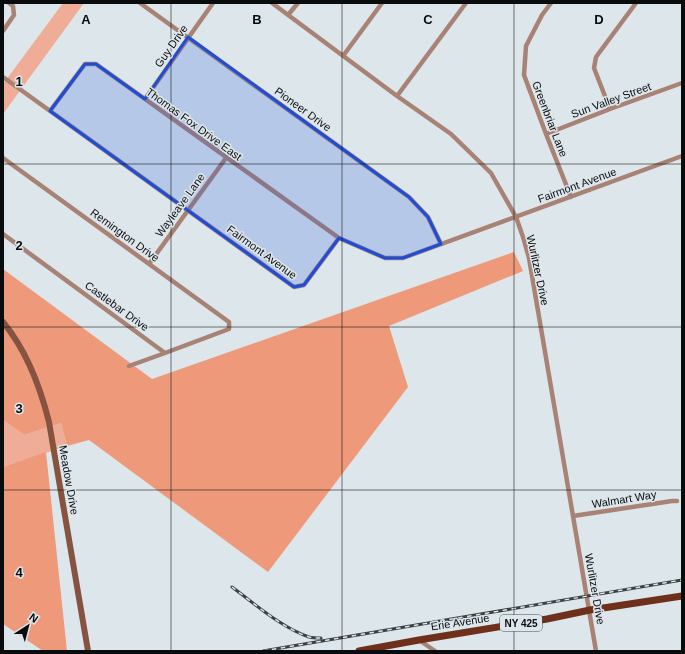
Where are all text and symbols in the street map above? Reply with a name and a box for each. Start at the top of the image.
text: A [81,12,91,27]
text: B [252,12,262,27]
text: C [423,12,433,27]
text: D [594,12,604,27]
street label: Guy Drive [152,23,190,69]
text: 1 [15,74,23,89]
street label: Greenbriar Lane [530,79,570,159]
street label: Sun Valley Street [569,80,653,120]
street label: Thomas Fox Drive East [144,85,244,163]
street label: Pioneer Drive [273,85,333,133]
street label: Fairmont Avenue [536,165,618,205]
street label: Wayleave Lane [153,171,207,239]
street label: Remington Drive [88,206,162,264]
street label: Fairmont Avenue [225,223,299,281]
street label: Wurlitzer Drive [525,234,551,306]
text: 2 [15,238,23,253]
street label: Castlebar Drive [83,279,151,333]
text: 3 [15,401,23,416]
street label: Meadow Drive [57,444,81,516]
street label: Walmart Way [591,488,658,510]
street label: Wurlitzer Drive [583,553,607,625]
text: 4 [15,565,23,580]
north arrow [8,606,48,646]
text: N [27,611,41,625]
street label: Erie Avenue [430,611,490,633]
road number: NY 425 [500,615,542,631]

